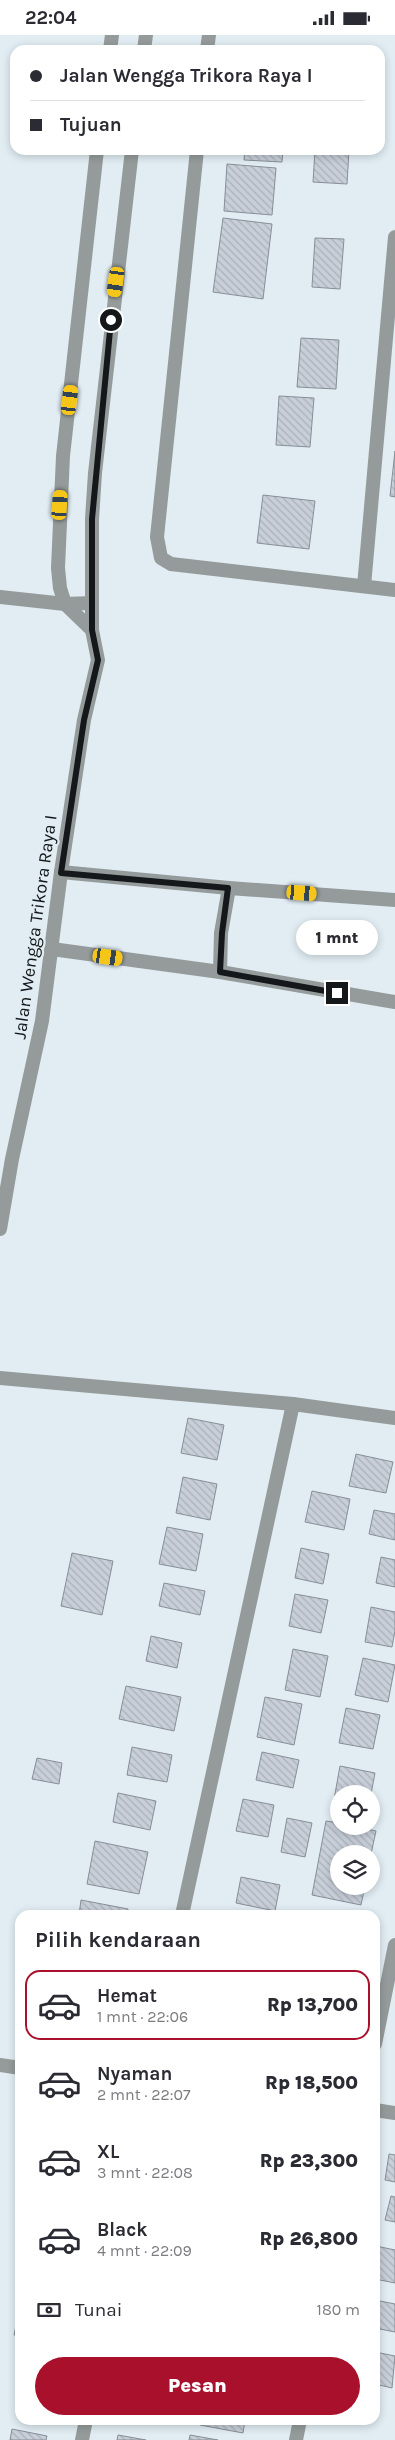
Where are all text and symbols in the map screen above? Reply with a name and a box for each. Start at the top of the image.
text: 22:04 [25,7,76,29]
text: Jalan Wengga Trikora Raya I [60,65,312,87]
text: Tujuan [60,114,122,136]
car [106,266,125,298]
route start [100,309,122,331]
car [60,384,79,416]
car [51,490,68,520]
street label: Jalan Wengga Trikora Raya I [8,813,62,1041]
car [286,884,317,902]
callout: 1 mnt [296,921,378,955]
text: 1 mnt [316,928,358,947]
car [92,947,123,967]
route end [326,982,348,1004]
map controls [330,1785,380,1895]
button: locate [330,1785,380,1835]
button: layers [330,1845,380,1895]
text: Pilih kendaraan [35,1927,201,1953]
icon: car [37,1983,82,2028]
text: Hemat [97,1985,157,2007]
text: Rp 13,700 [267,1994,358,2016]
text: 1 mnt · 22:06 [97,2007,188,2026]
icon: car [37,2061,82,2106]
text: Nyaman [97,2063,172,2085]
text: Rp 18,500 [265,2072,358,2094]
text: 2 mnt · 22:07 [97,2085,190,2104]
icon: car [37,2139,82,2184]
text: XL [97,2141,119,2163]
text: Rp 23,300 [260,2150,358,2172]
text: 3 mnt · 22:08 [97,2163,193,2182]
icon: car [37,2217,82,2262]
text: Black [97,2219,148,2241]
text: Rp 26,800 [260,2228,358,2250]
text: 4 mnt · 22:09 [97,2241,192,2260]
icon: cash [35,2296,63,2324]
text: Tunai [75,2299,122,2321]
text: 180 m [317,2300,360,2319]
button: Pesan [35,2357,360,2415]

